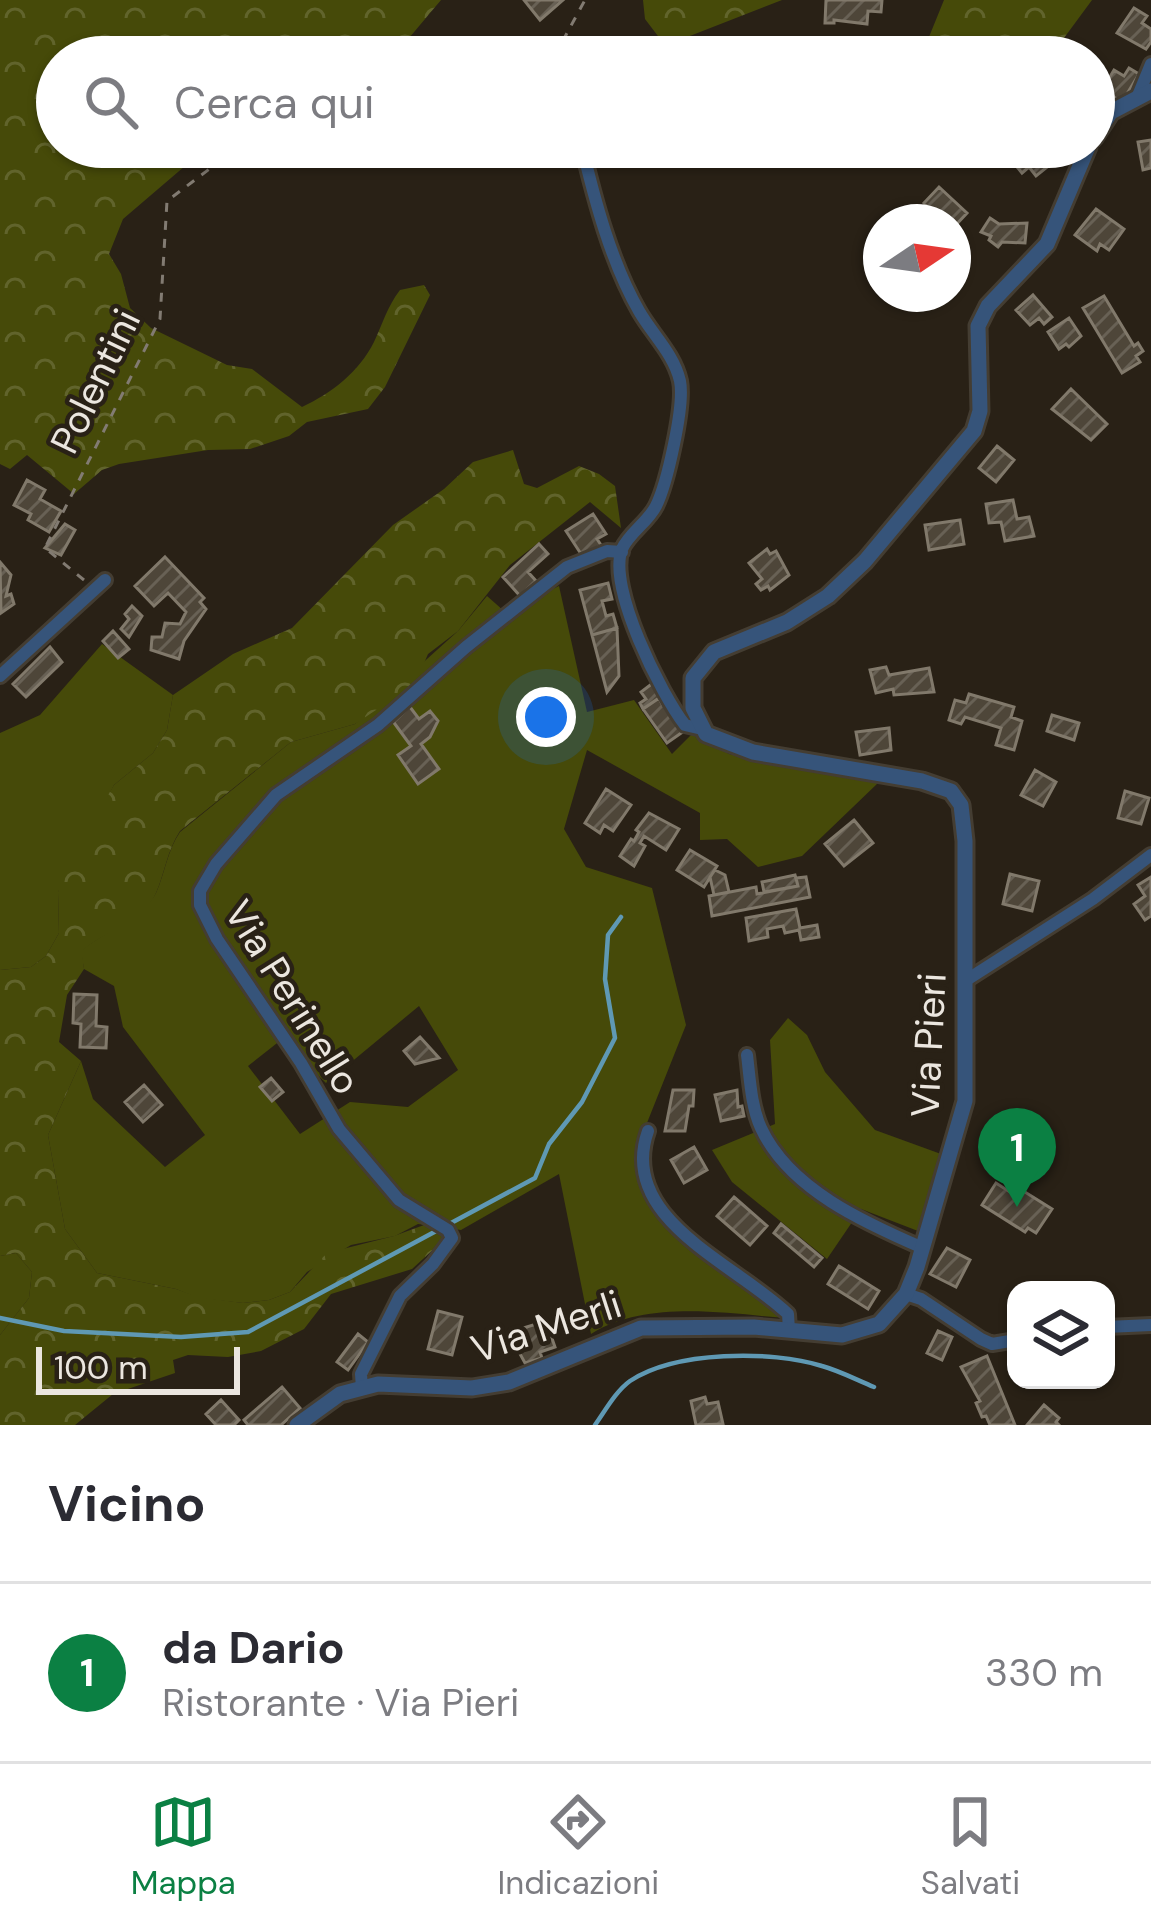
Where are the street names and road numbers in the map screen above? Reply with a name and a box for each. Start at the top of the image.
street label: Polentini [39,301,152,462]
street label: Via Perinello [213,891,372,1104]
street label: Via Pieri [899,971,958,1119]
street label: Via Merli [465,1278,627,1375]

